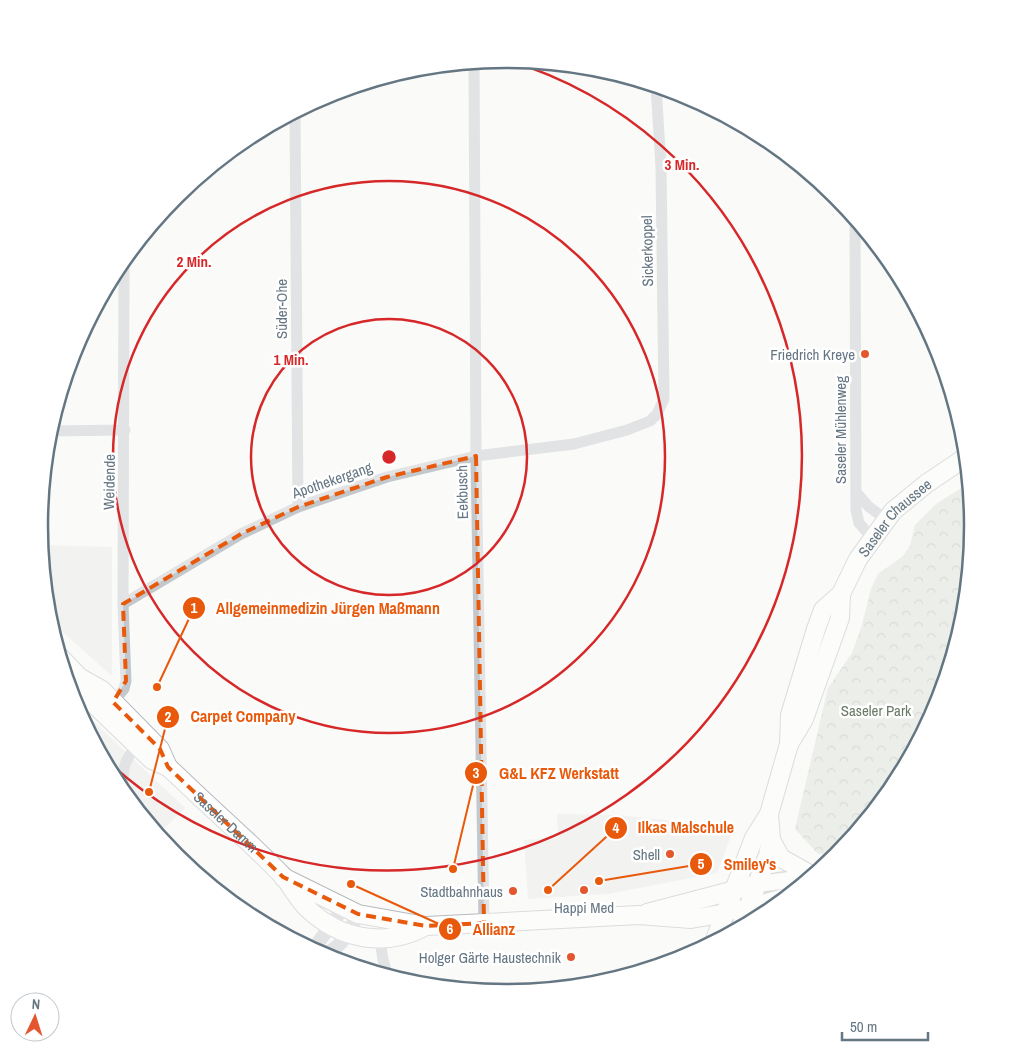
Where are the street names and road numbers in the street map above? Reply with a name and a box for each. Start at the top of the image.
street label: Sickerkoppel [636,215,658,287]
street label: Süder-Ohe [271,279,292,339]
street label: Saseler Mühlenweg [830,376,851,484]
street label: Weidende [98,454,120,510]
street label: Apothekergang [288,456,375,504]
street label: Eekbusch [451,465,473,519]
street label: Saseler Chaussee [853,473,935,561]
street label: Saseler Damm [189,786,263,857]

